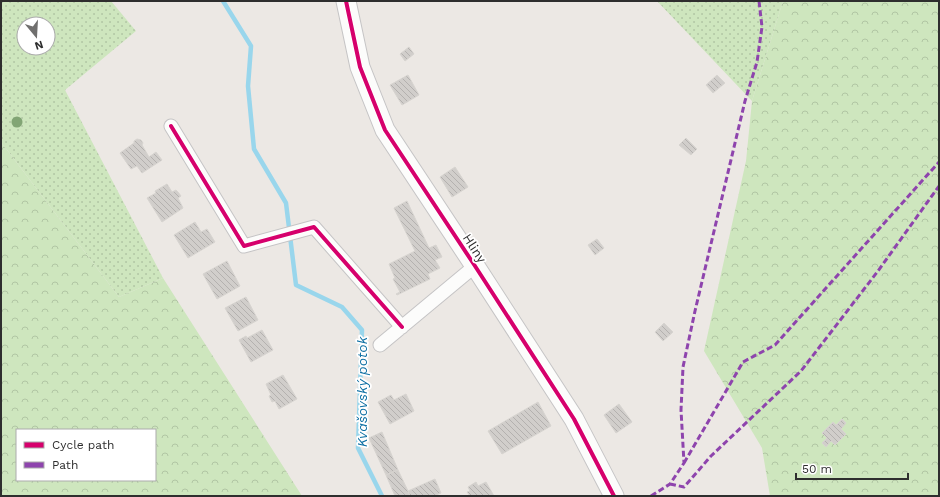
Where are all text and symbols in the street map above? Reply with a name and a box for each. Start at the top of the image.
north arrow [16,16,56,56]
text: N [33,38,45,52]
street label: Hliny [460,231,490,266]
water label: Kvašovský potok [354,336,370,447]
legend [16,429,156,481]
text: Cycle path [52,438,114,452]
scale bar [796,455,908,481]
text: Path [52,458,78,472]
text: 50 m [802,462,832,476]

